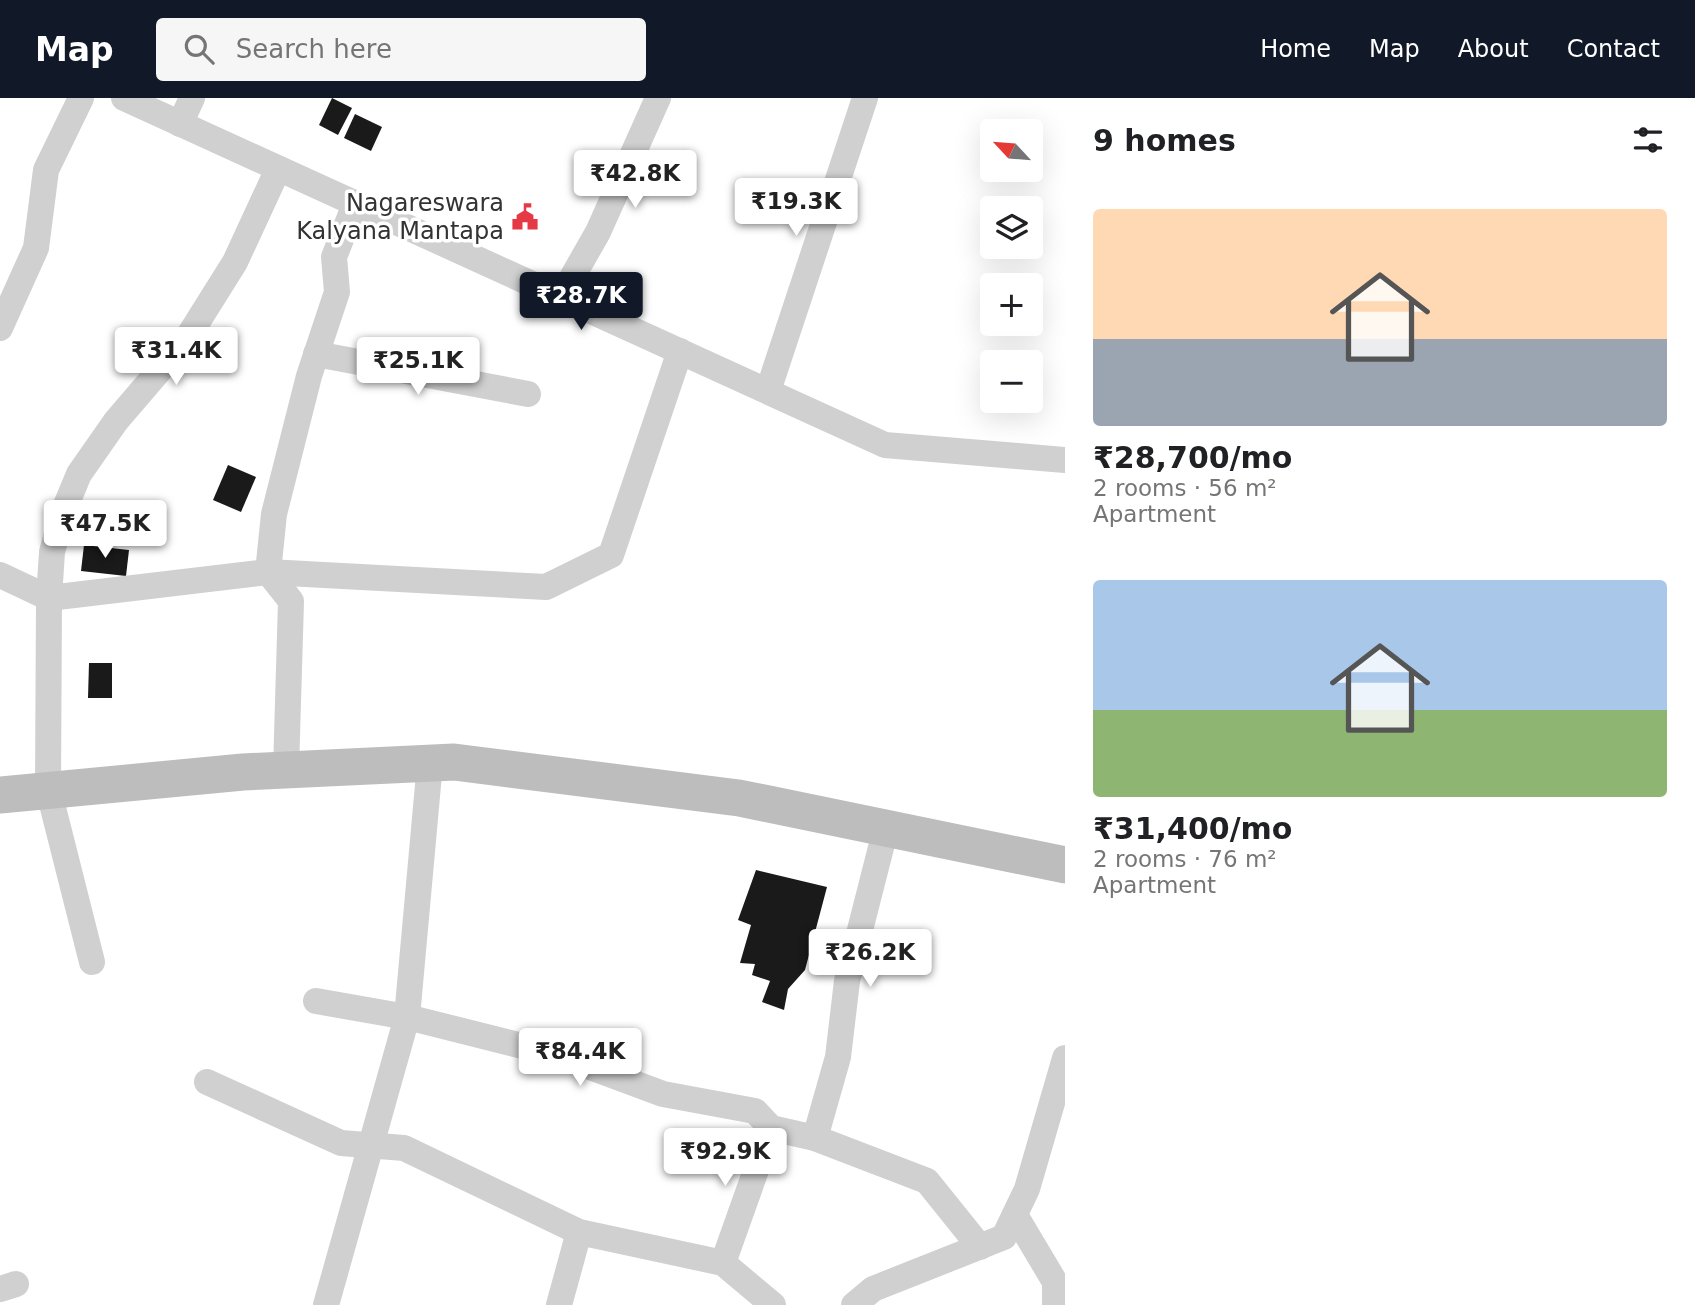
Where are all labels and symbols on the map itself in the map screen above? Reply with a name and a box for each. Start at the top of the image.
north arrow [980,119,1043,182]
pin: ₹42.8K [578,150,692,210]
pin: ₹19.3K [739,178,853,238]
place label: Nagareswara Kalyana Mantapa [296,189,504,245]
public building icon: Nagareswara Kalyana Mantapa [510,202,540,232]
pin: ₹28.7K [524,272,638,332]
pin: ₹31.4K [119,328,233,387]
pin: ₹25.1K [361,338,475,397]
pin: ₹47.5K [48,500,162,560]
pin: ₹26.2K [813,930,927,989]
pin: ₹84.4K [523,1028,637,1088]
pin: ₹92.9K [668,1128,782,1188]

